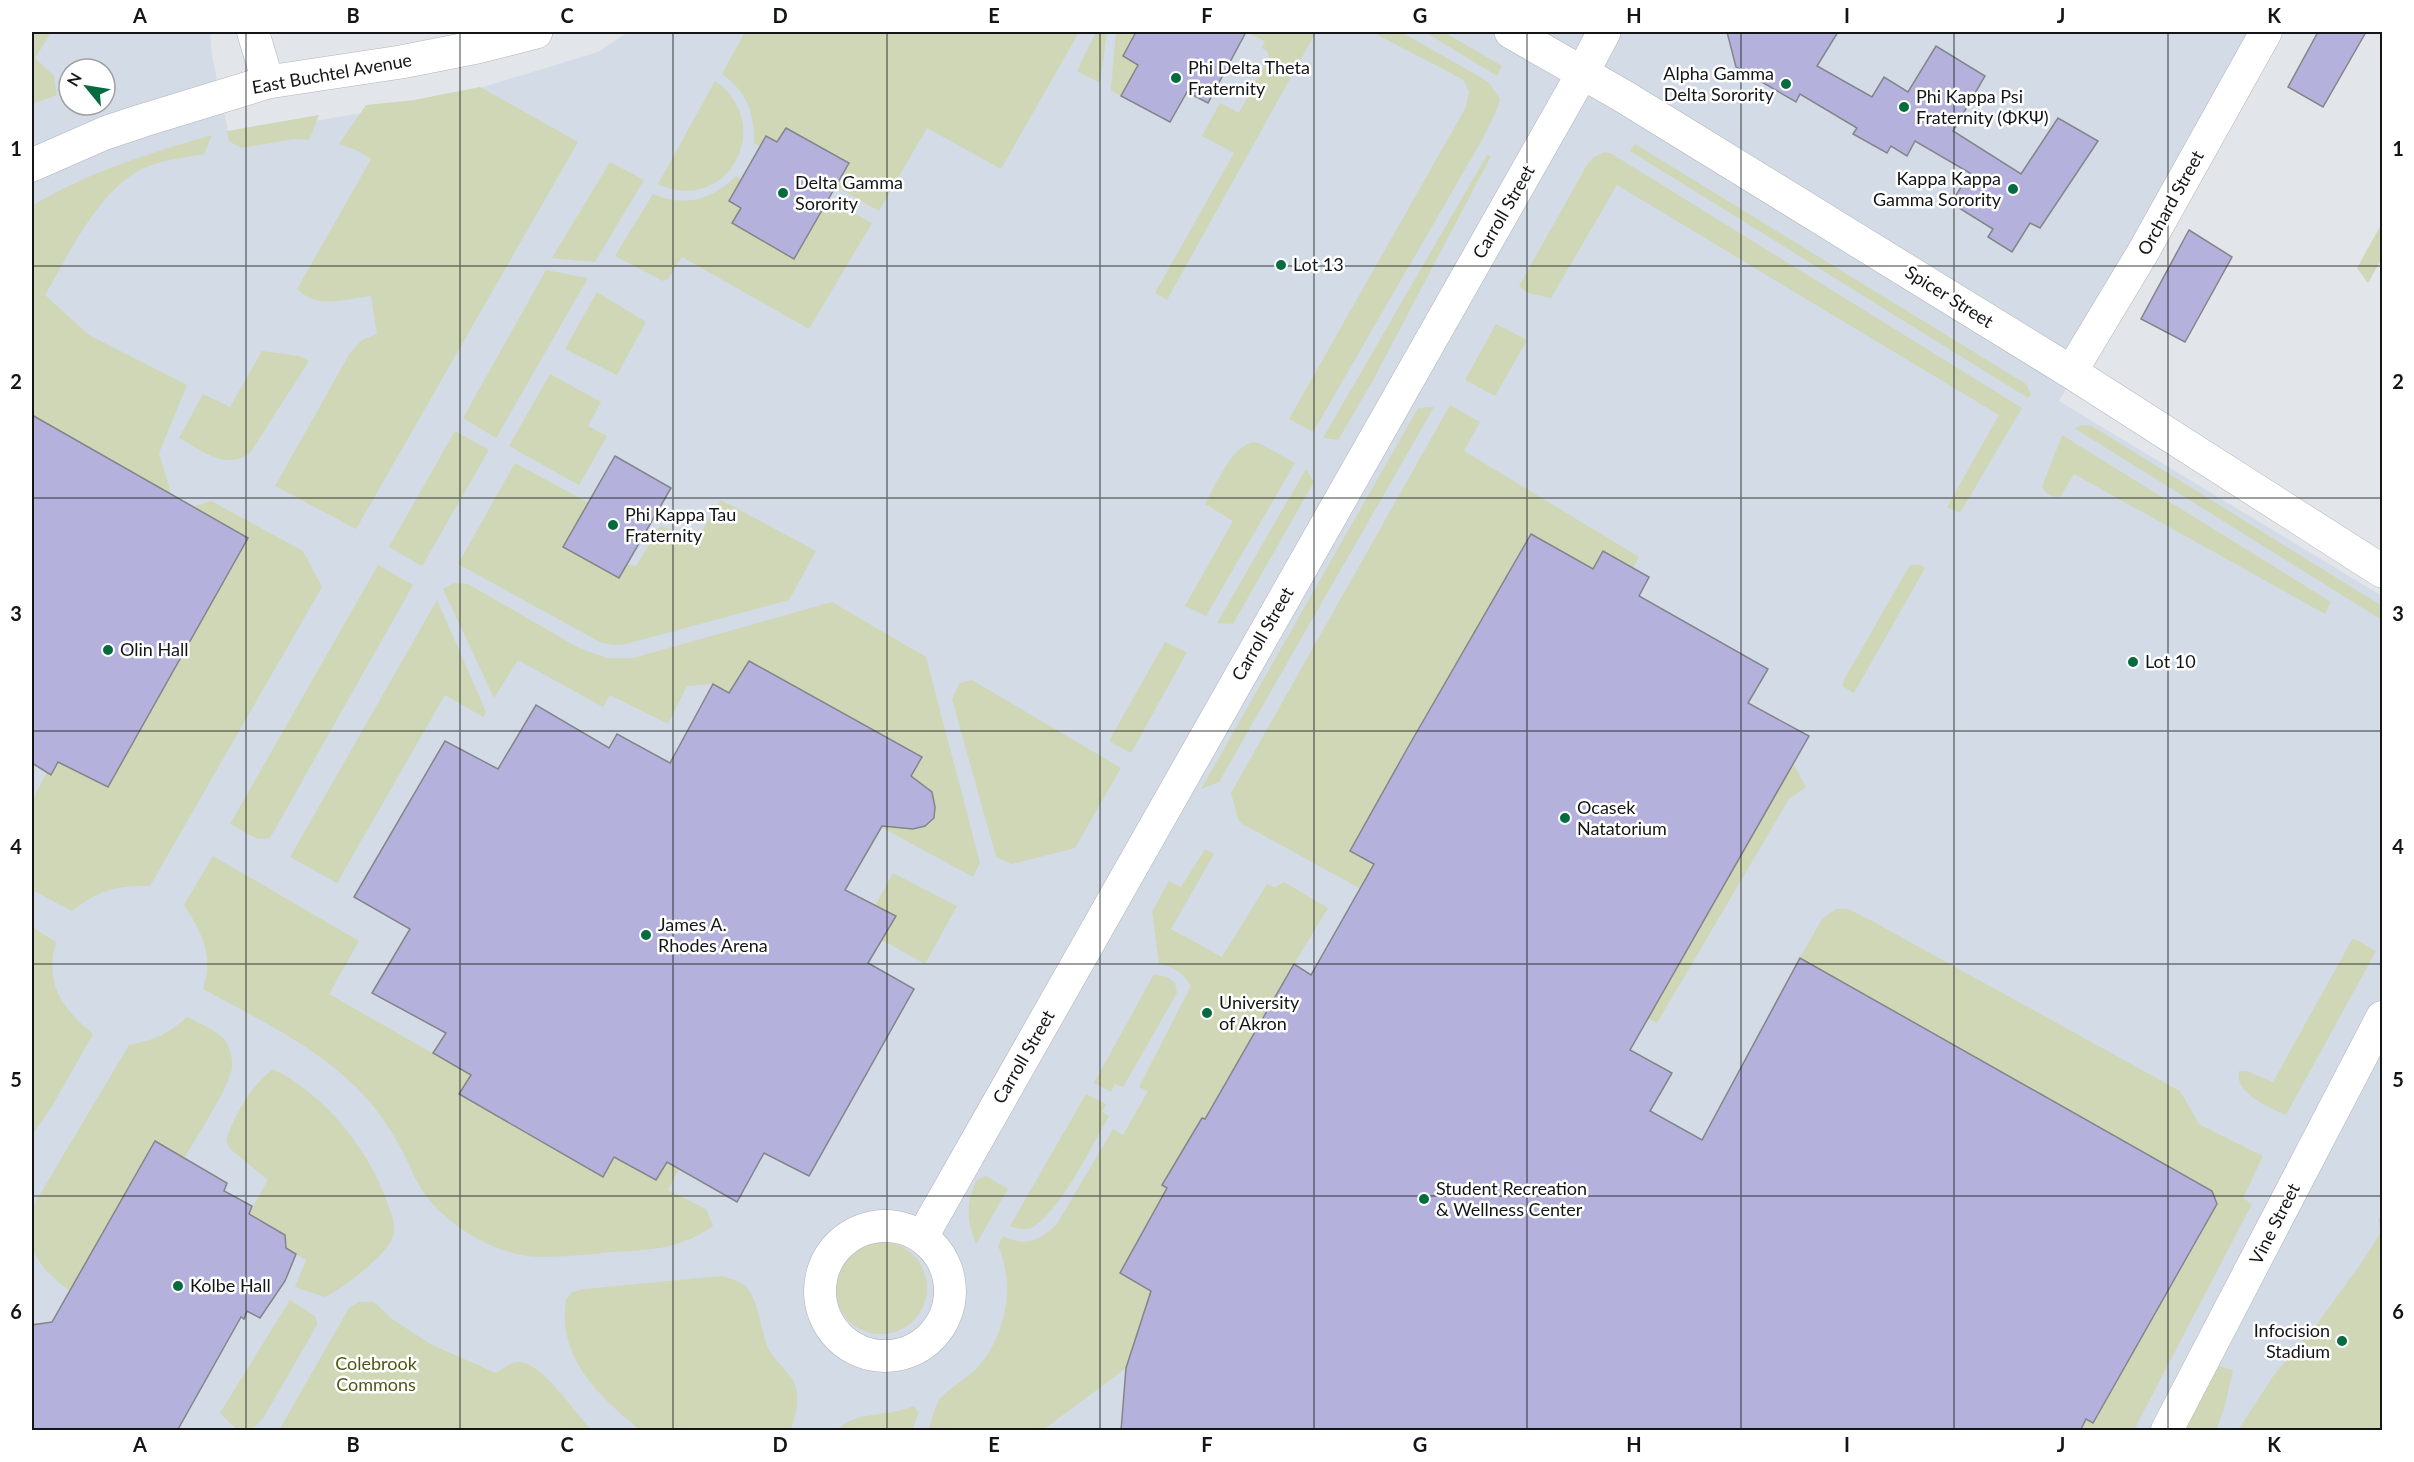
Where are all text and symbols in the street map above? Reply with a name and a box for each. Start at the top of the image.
text: A [132,3,147,27]
text: B [346,3,360,27]
text: C [560,3,574,27]
text: D [772,3,788,27]
text: E [988,3,1000,27]
text: F [1201,3,1213,27]
text: G [1413,3,1427,27]
text: H [1626,3,1642,27]
text: I [1844,3,1850,27]
text: J [2057,3,2065,27]
text: K [2267,3,2281,27]
street label: East Buchtel Avenue [250,48,413,98]
place label: Phi Delta Theta Fraternity [1188,56,1310,99]
north arrow [57,57,117,117]
place label: Alpha Gamma Delta Sorority [1663,62,1775,105]
text: N [62,69,85,89]
marker: Phi Delta Theta Fraternity [1169,71,1183,85]
marker: Alpha Gamma Delta Sorority [1779,77,1793,91]
place label: Phi Kappa Psi Fraternity (ΦΚΨ) [1916,85,2049,128]
marker: Phi Kappa Psi Fraternity (ΦΚΨ) [1897,100,1911,114]
text: 1 [10,136,22,160]
text: 1 [2392,136,2404,160]
street label: Orchard Street [2132,146,2208,259]
street label: Carroll Street [1468,160,1539,262]
place label: Kappa Kappa Gamma Sorority [1873,167,2002,210]
place label: Delta Gamma Sorority [795,171,903,214]
marker: Kappa Kappa Gamma Sorority [2006,182,2020,196]
marker: Delta Gamma Sorority [776,186,790,200]
place label: Lot 13 [1293,253,1344,275]
marker: Lot 13 [1274,258,1288,272]
street label: Spicer Street [1901,260,1998,332]
text: 2 [10,369,22,393]
text: 2 [2392,369,2404,393]
place label: Phi Kappa Tau Fraternity [625,503,736,546]
marker: Phi Kappa Tau Fraternity [606,518,620,532]
street label: Carroll Street [1227,582,1298,684]
text: 3 [10,601,22,625]
text: 3 [2392,601,2404,625]
place label: Olin Hall [120,638,188,660]
marker: Olin Hall [101,643,115,657]
place label: Lot 10 [2145,650,2196,672]
marker: Lot 10 [2126,655,2140,669]
place label: Ocasek Natatorium [1577,796,1667,839]
marker: Ocasek Natatorium [1558,811,1572,825]
text: 4 [10,834,22,858]
text: 4 [2392,834,2404,858]
place label: James A. Rhodes Arena [658,913,768,956]
marker: James A. Rhodes Arena [639,928,653,942]
place label: University of Akron [1219,991,1300,1034]
street label: Carroll Street [988,1005,1059,1107]
marker: University of Akron [1200,1006,1214,1020]
text: 5 [10,1067,22,1091]
text: 5 [2392,1067,2404,1091]
place label: Student Recreation & Wellness Center [1436,1177,1587,1220]
street label: Vine Street [2244,1179,2304,1268]
marker: Student Recreation & Wellness Center [1417,1192,1431,1206]
place label: Kolbe Hall [190,1274,271,1296]
marker: Kolbe Hall [171,1279,185,1293]
text: 6 [10,1299,22,1323]
text: 6 [2392,1299,2404,1323]
place label: Infocision Stadium [2254,1319,2330,1362]
marker: Infocision Stadium [2335,1334,2349,1348]
park label: Colebrook Commons [335,1352,418,1395]
text: A [132,1432,147,1456]
text: B [346,1432,360,1456]
text: C [560,1432,574,1456]
text: D [772,1432,788,1456]
text: E [988,1432,1000,1456]
text: F [1201,1432,1213,1456]
text: G [1413,1432,1427,1456]
text: H [1626,1432,1642,1456]
text: I [1844,1432,1850,1456]
text: J [2057,1432,2065,1456]
text: K [2267,1432,2281,1456]

